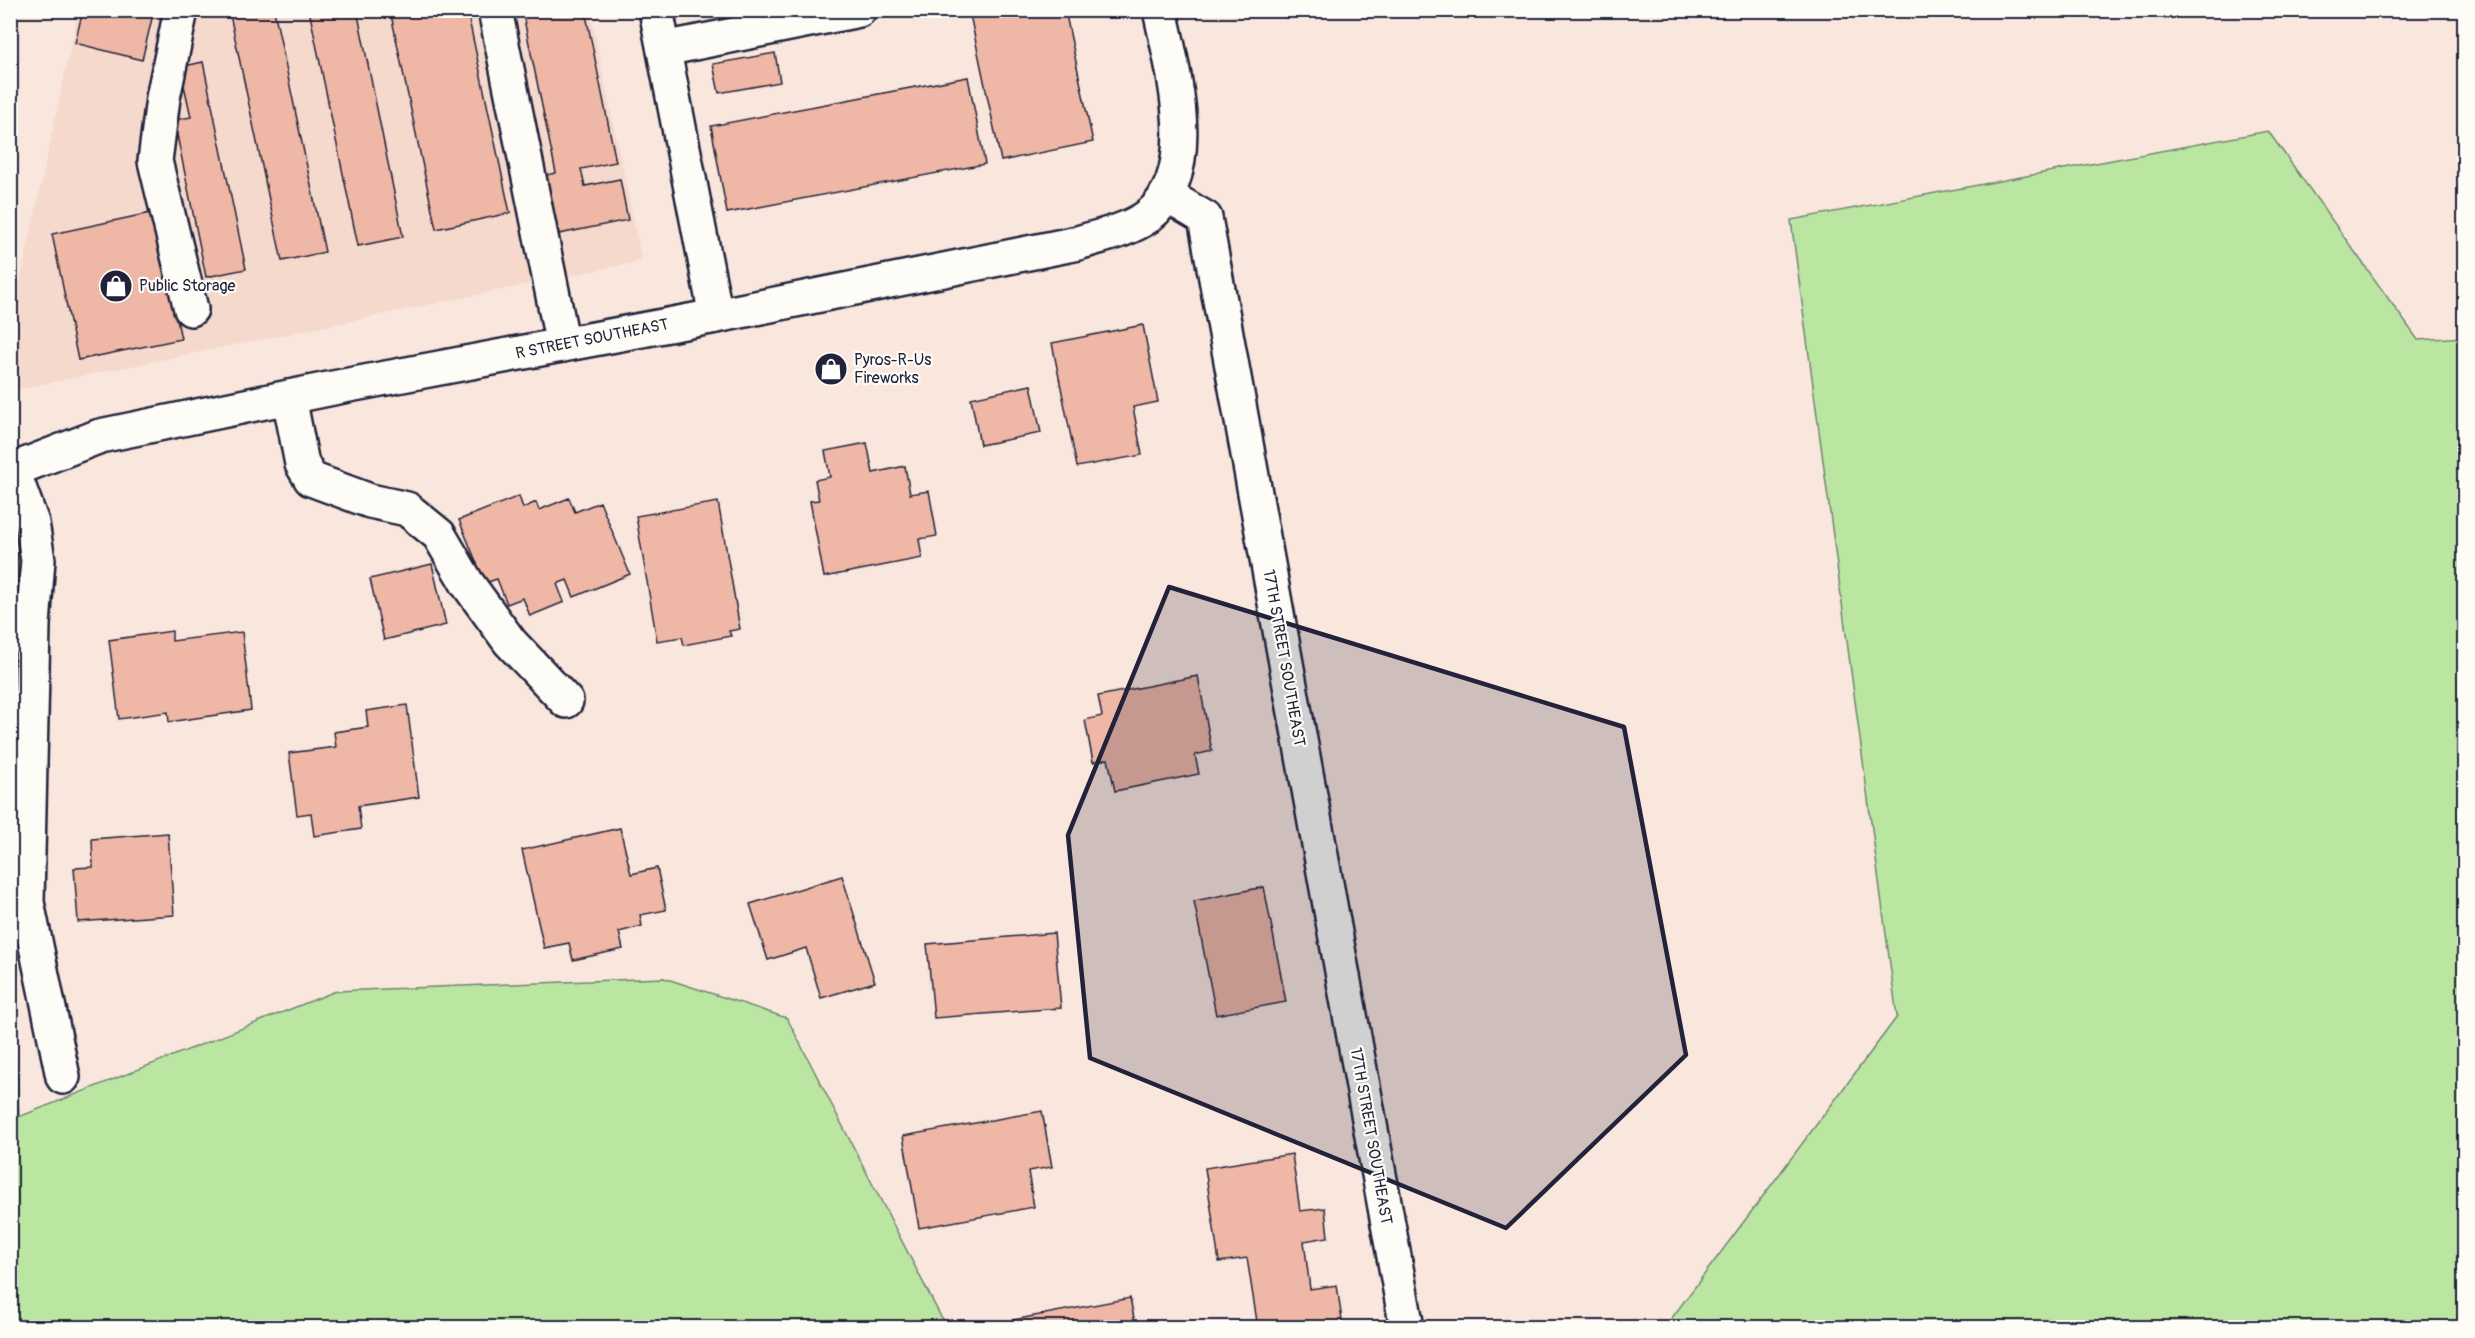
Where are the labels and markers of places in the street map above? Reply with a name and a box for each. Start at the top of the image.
shop icon: Public Storage [98,268,134,304]
place label: Public Storage [139,276,236,296]
place label: Pyros-R-Us Fireworks [854,350,931,388]
shop icon: Pyros-R-Us Fireworks [813,351,849,387]

